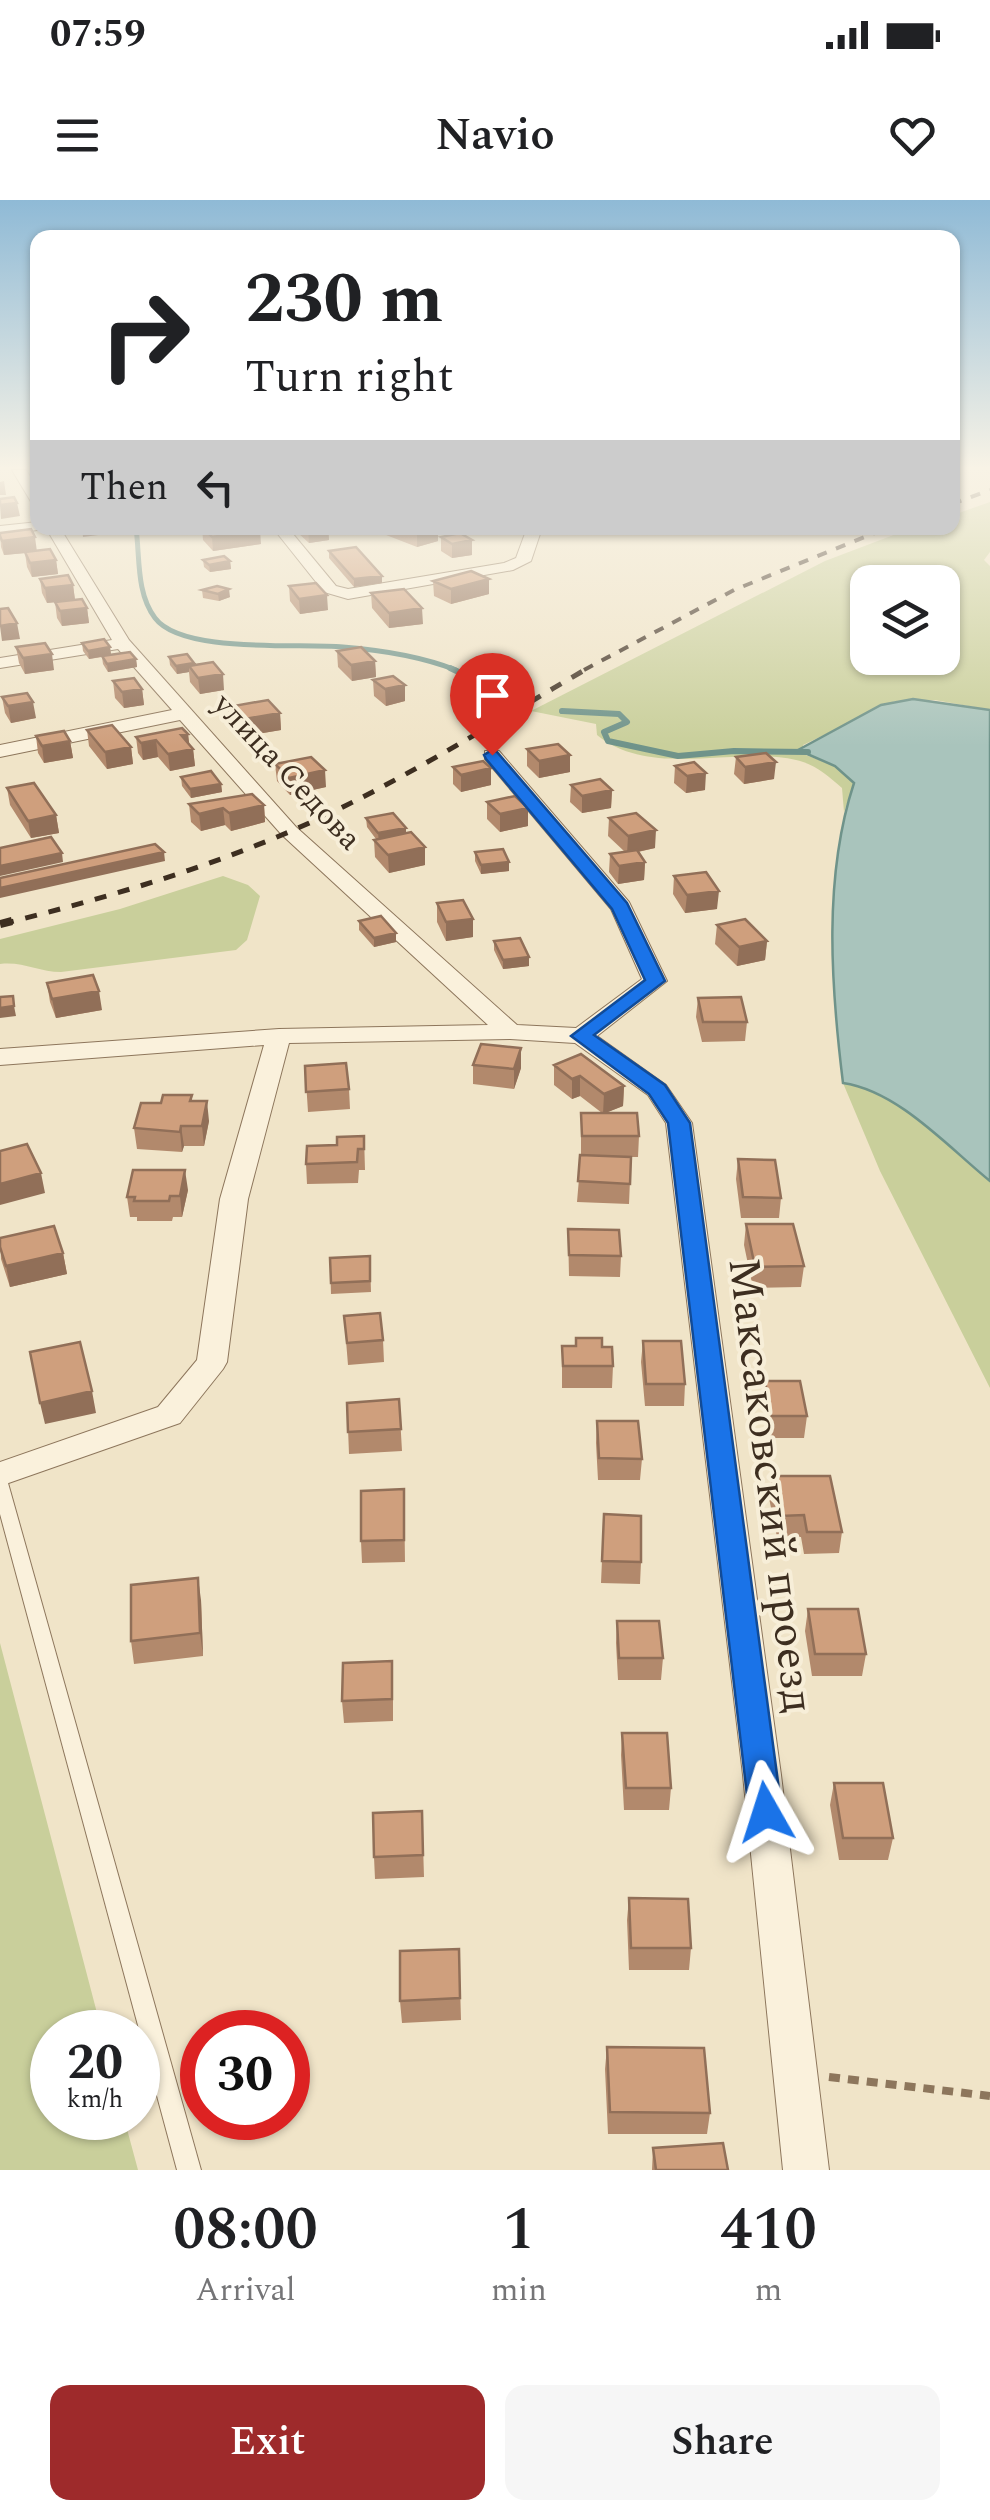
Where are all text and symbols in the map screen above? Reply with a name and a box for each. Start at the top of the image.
text: 07:59 [50,6,145,64]
text: Navio [435,101,555,170]
icon: menu [50,108,105,163]
icon: heart [885,108,940,163]
text: 230 m [245,247,443,353]
icon: right [80,270,210,400]
text: Turn right [245,343,454,412]
text: Then [80,459,168,517]
icon: left [188,460,243,515]
map controls [850,565,960,675]
button: layers [850,565,960,675]
pin [450,653,535,756]
icon: arrive [465,668,520,723]
street label: улица Седова [200,681,373,862]
street label: Максаковский проезд [708,1254,833,1717]
position arrow [714,1760,818,1864]
speed limit sign: 30 [180,2010,310,2140]
text: 20 [67,2025,123,2101]
text: km/h [67,2081,123,2119]
text: 08:00 [173,2184,318,2276]
text: 1 [503,2184,535,2276]
text: 410 [720,2184,817,2276]
text: Arrival [196,2266,295,2315]
text: min [491,2266,547,2315]
text: m [755,2266,782,2315]
button: Exit [50,2385,485,2500]
button: Share [505,2385,940,2500]

